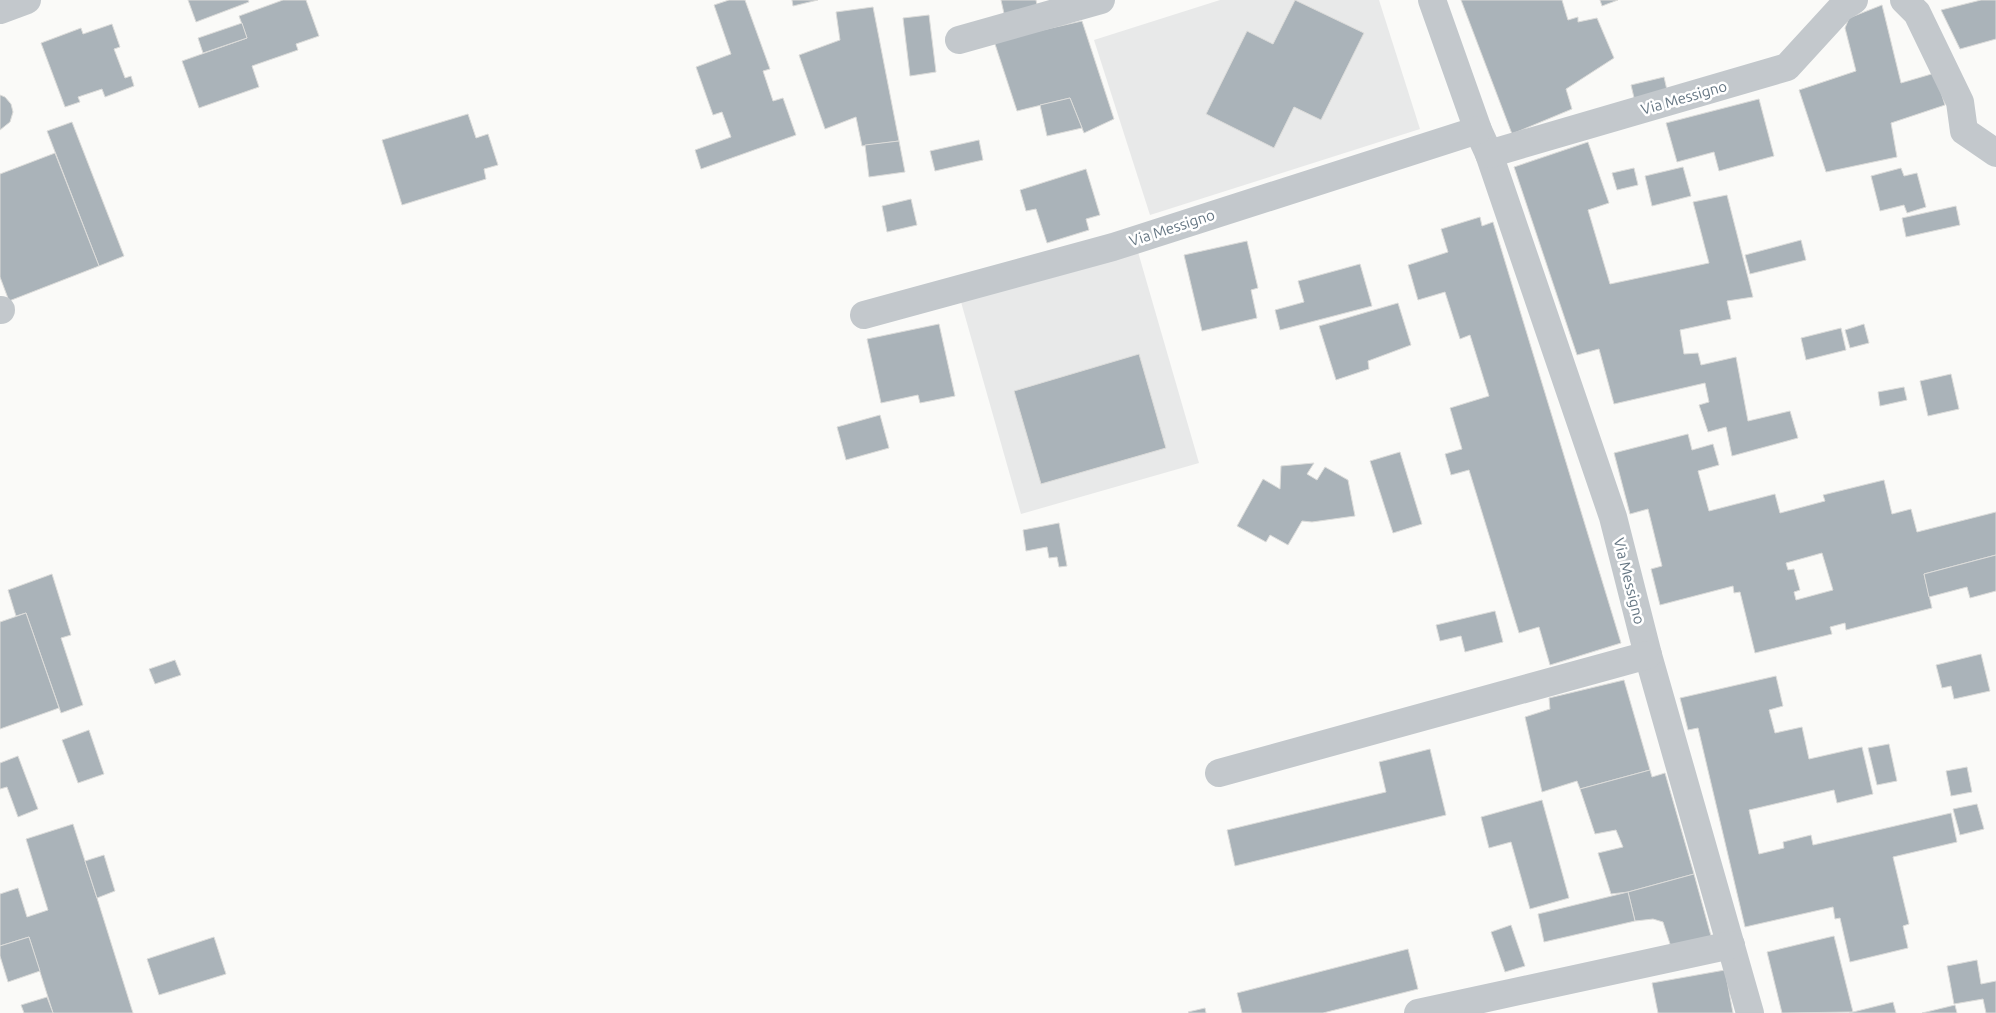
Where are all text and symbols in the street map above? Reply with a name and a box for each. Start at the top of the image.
street label: Via Messigno [1639,77,1729,118]
street label: Via Messigno [1127,206,1217,249]
street label: Via Messigno [1611,536,1648,626]

